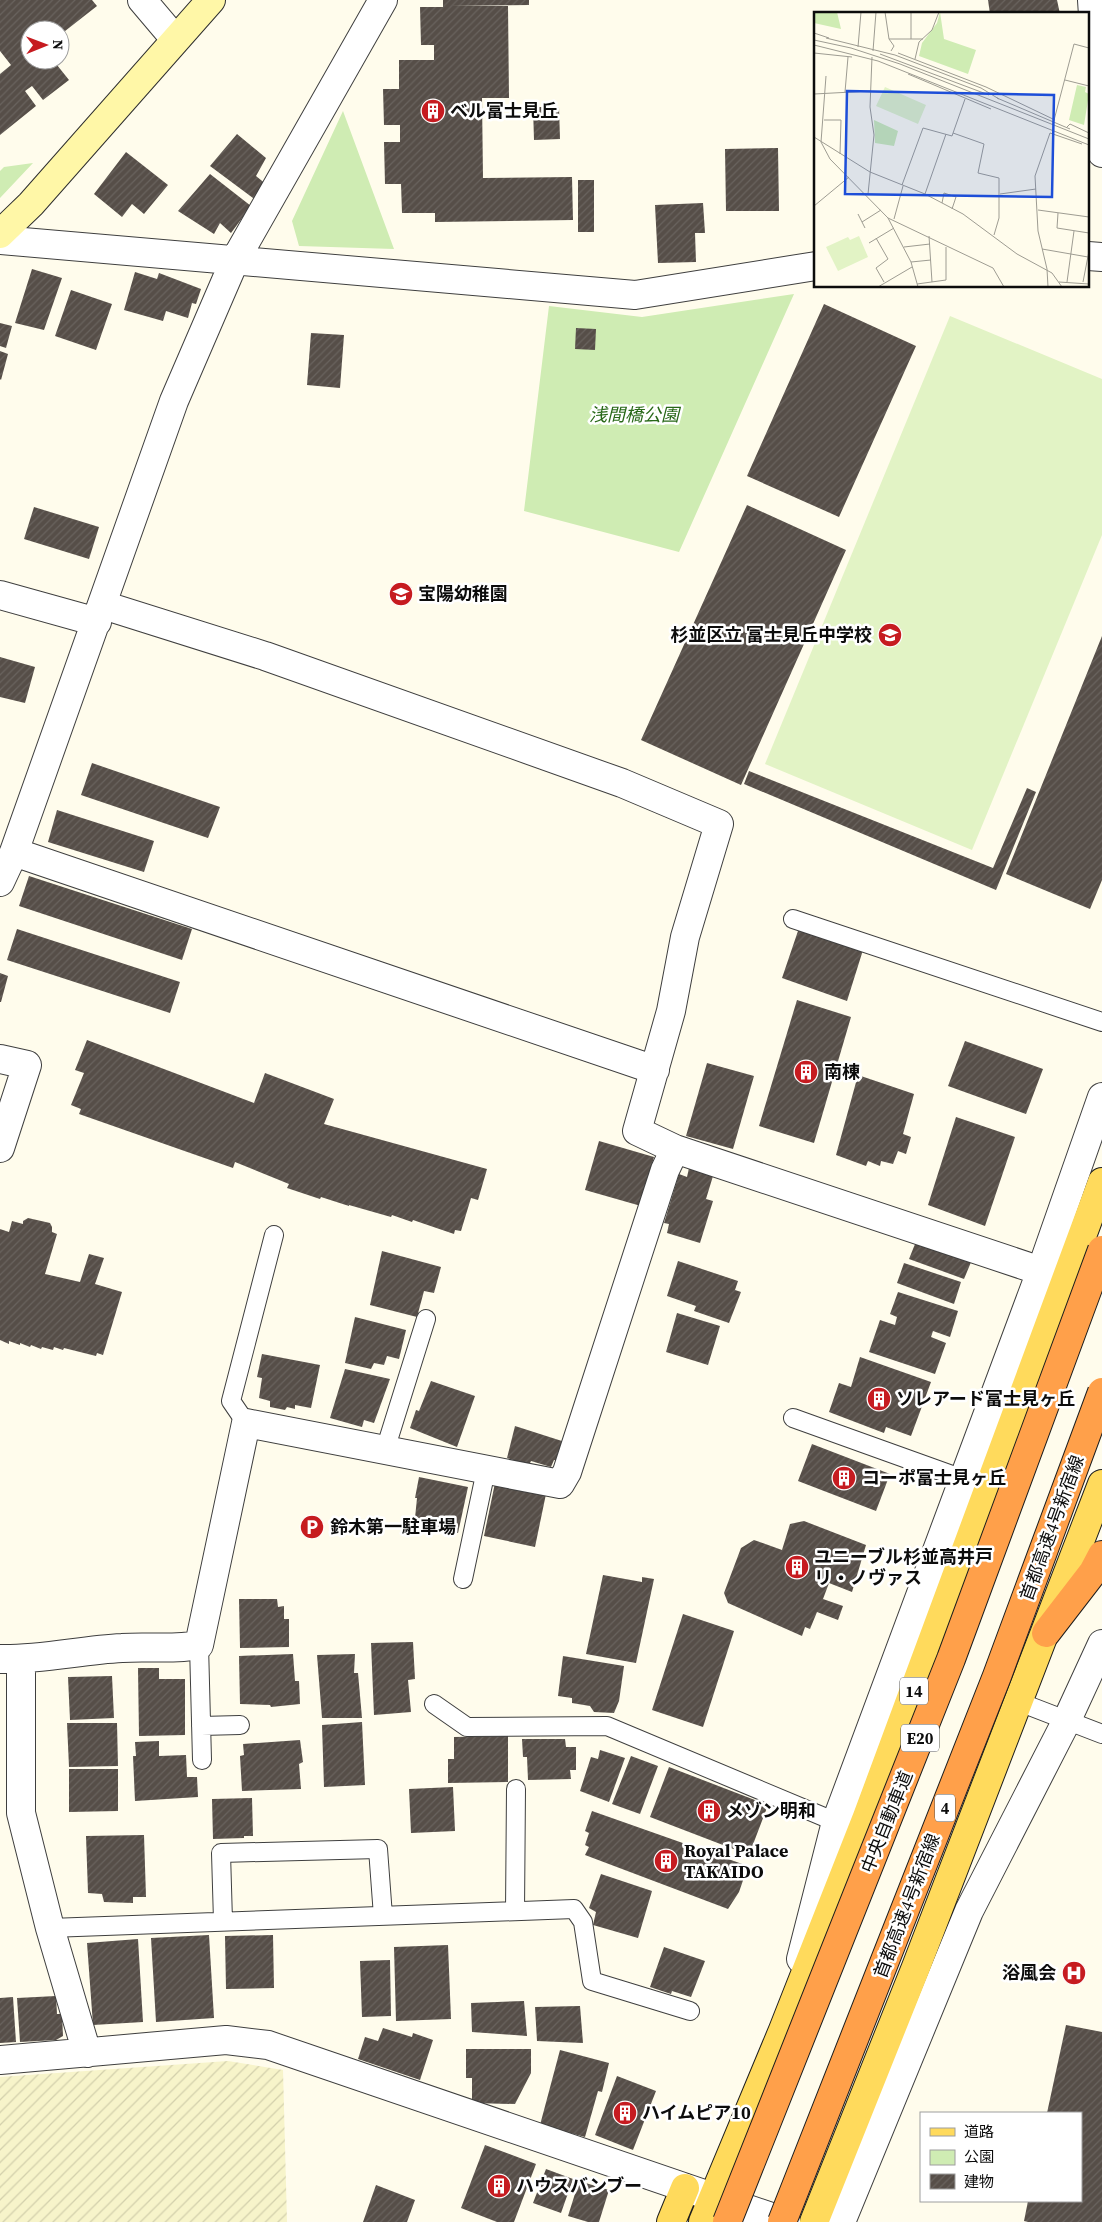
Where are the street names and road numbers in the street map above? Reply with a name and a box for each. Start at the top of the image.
street label: 首都高速4号新宿線 [1014,1452,1089,1604]
road number: 14 [900,1678,928,1704]
road number: E20 [901,1725,939,1752]
street label: 中央自動車道 [855,1767,918,1877]
road number: 4 [935,1795,955,1822]
street label: 首都高速4号新宿線 [867,1830,946,1982]

